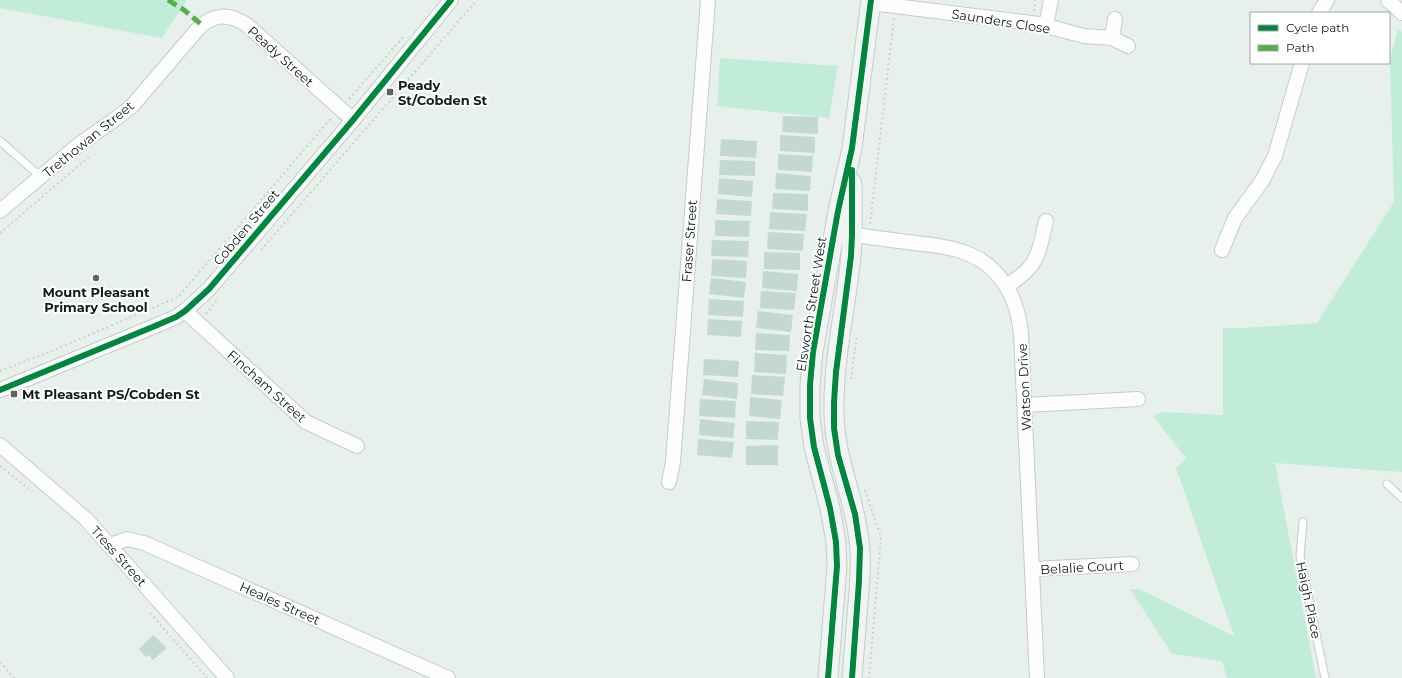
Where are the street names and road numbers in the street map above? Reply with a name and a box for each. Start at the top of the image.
street label: Saunders Close [950,5,1052,37]
street label: Peady Street [245,22,317,90]
street label: Trethowan Street [39,97,137,181]
street label: Cobden Street [210,186,282,268]
street label: Fraser Street [678,199,700,283]
street label: Elsworth Street West [792,235,830,373]
street label: Watson Drive [1014,343,1034,431]
street label: Fincham Street [224,346,310,426]
street label: Tress Street [88,523,150,589]
street label: Belalie Court [1040,557,1124,577]
street label: Haigh Place [1293,560,1325,640]
street label: Heales Street [237,578,323,628]

